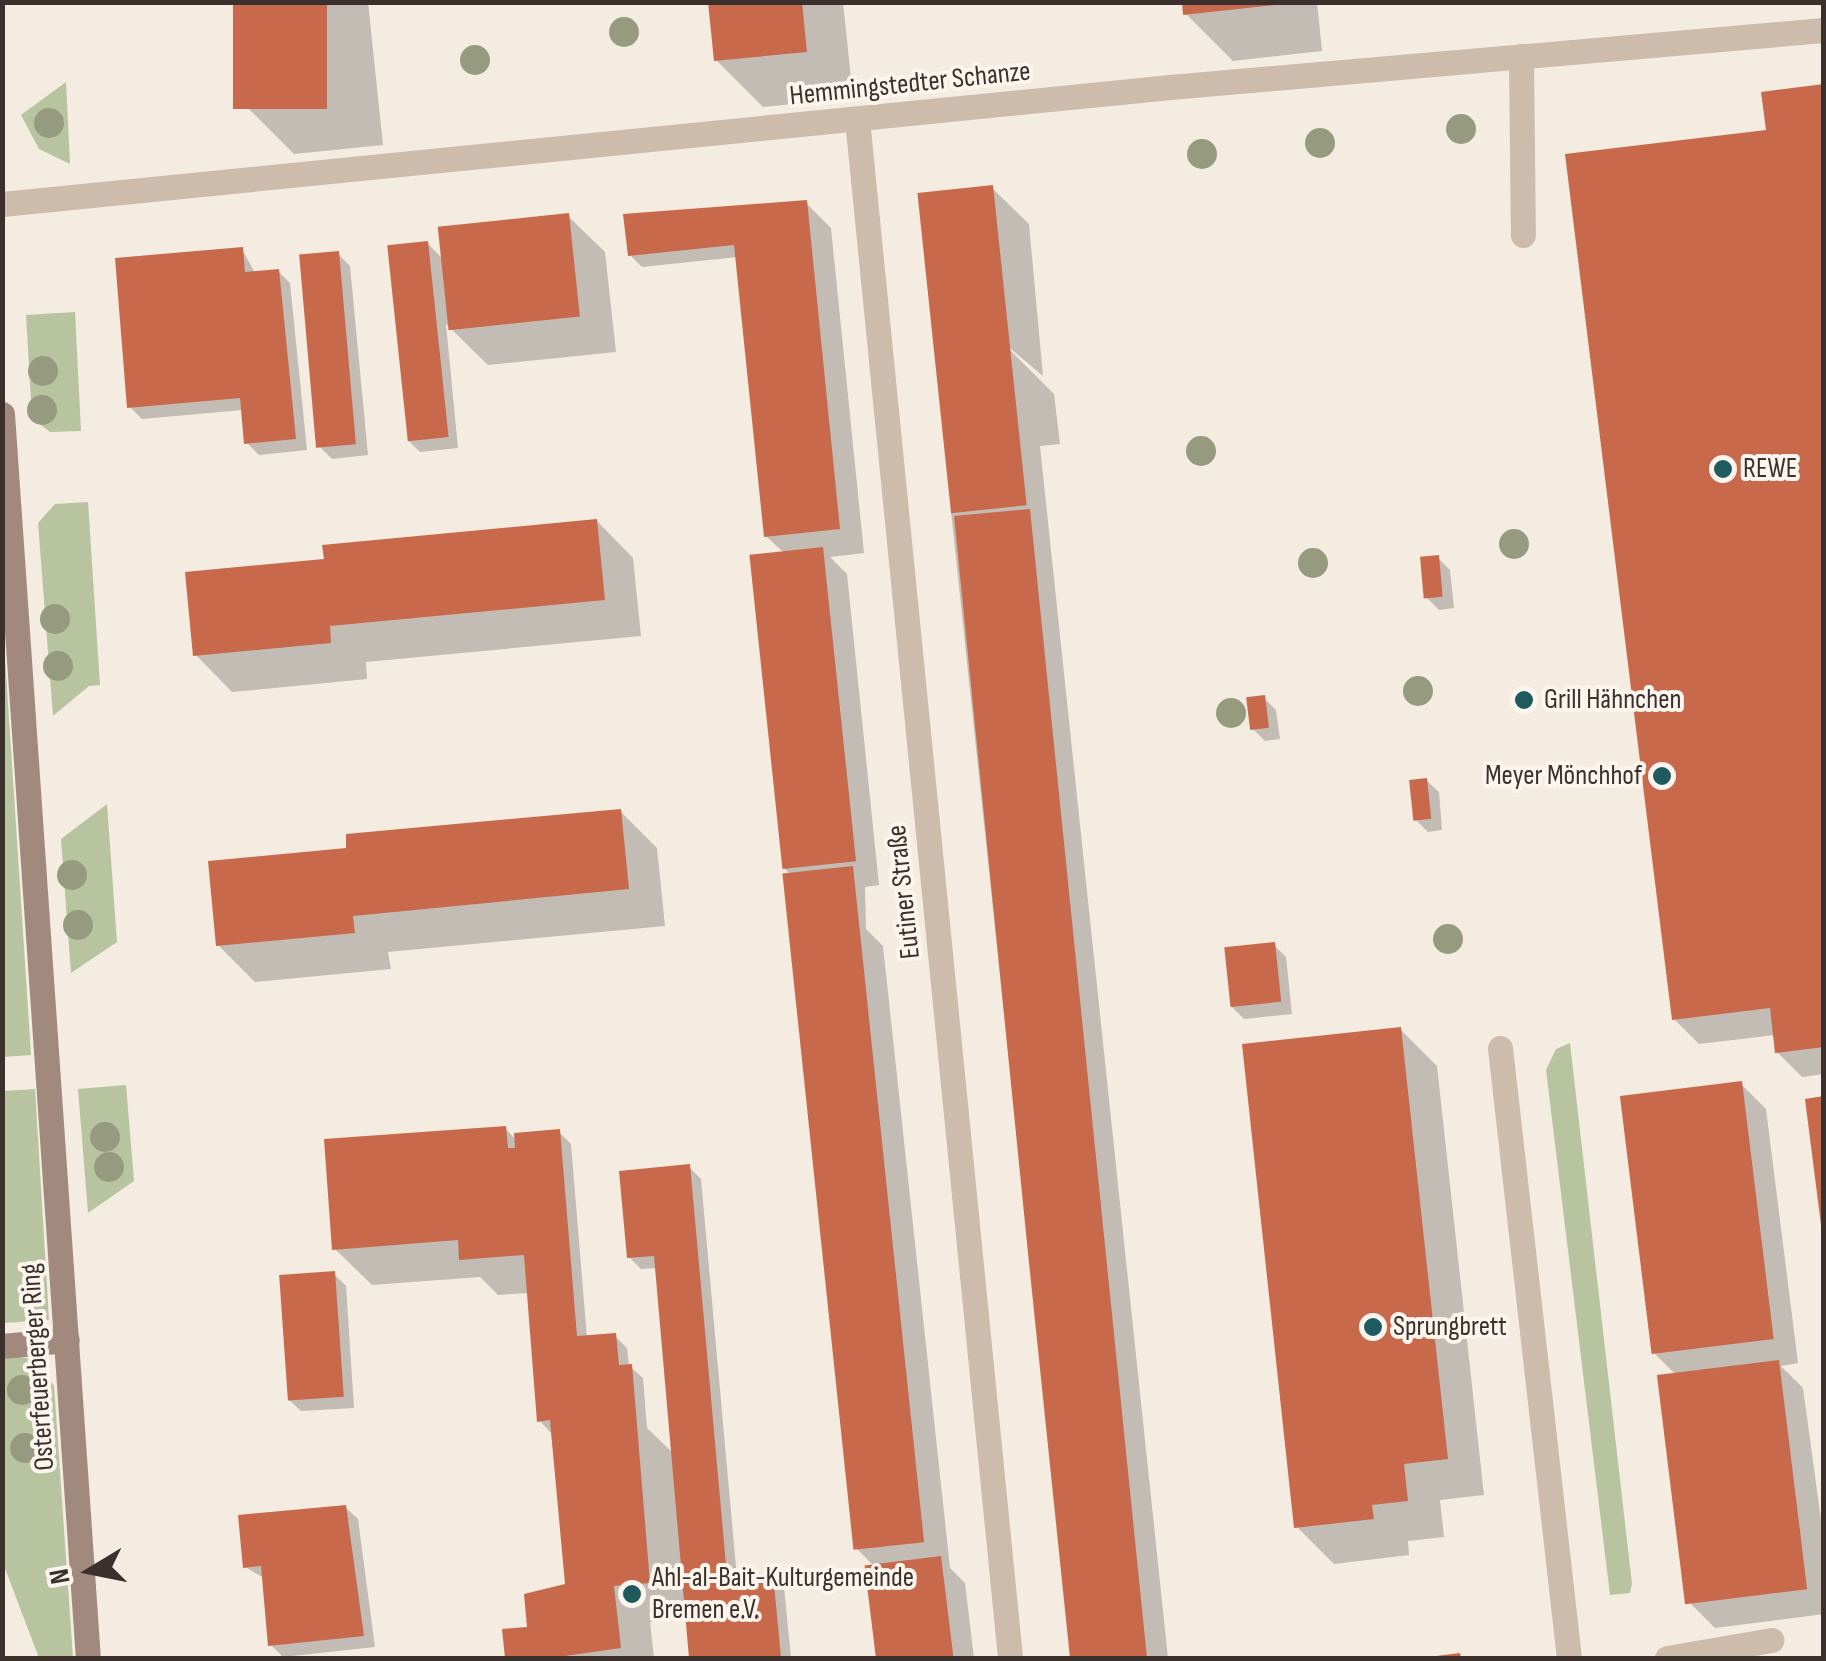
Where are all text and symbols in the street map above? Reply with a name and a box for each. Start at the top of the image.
street label: Hemmingstedter Schanze [788,55,1032,113]
place label: REWE [1743,452,1797,486]
marker: REWE [1712,458,1734,480]
place label: Grill Hähnchen [1544,683,1682,717]
marker: Grill Hähnchen [1513,689,1535,711]
place label: Meyer Mönchhof [1485,759,1642,793]
marker: Meyer Mönchhof [1651,765,1673,787]
street label: Eutiner Straße [880,823,928,961]
street label: Osterfeuerberger Ring [14,1262,62,1472]
place label: Sprungbrett [1393,1310,1507,1344]
marker: Sprungbrett [1362,1316,1384,1338]
north arrow [40,1521,140,1621]
place label: Ahl-al-Bait-Kulturgemeinde Bremen e.V. [652,1561,914,1627]
text: N [42,1566,78,1587]
marker: Ahl-al-Bait-Kulturgemeinde Bremen e.V. [621,1583,643,1605]

